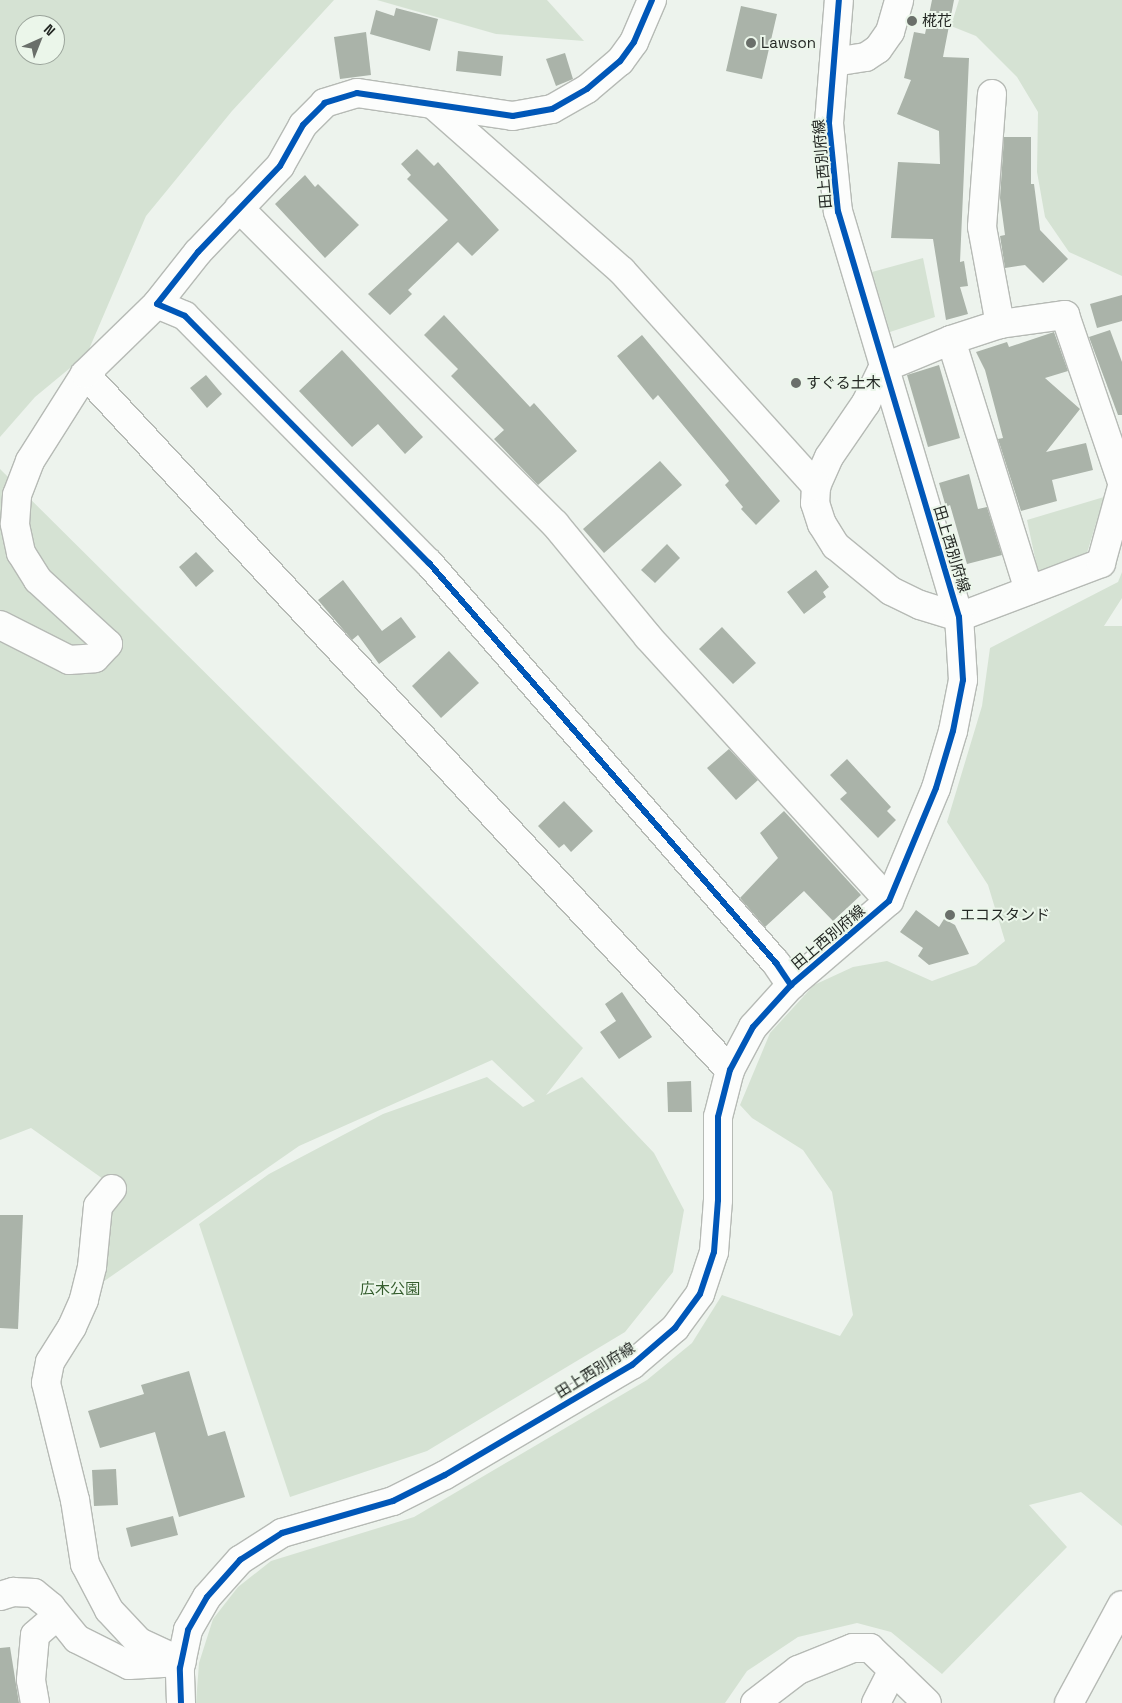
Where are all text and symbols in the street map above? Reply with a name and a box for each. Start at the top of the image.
place label: 椛花 [922,12,952,30]
north arrow [15,15,65,65]
marker: 椛花 [906,15,918,27]
text: N [40,20,59,40]
place label: Lawson [761,34,816,52]
marker: Lawson [745,37,757,49]
street label: 田上西別府線 [809,118,835,210]
place label: すぐる土木 [806,374,881,392]
marker: すぐる土木 [790,377,802,389]
street label: 田上西別府線 [930,503,974,595]
street label: 田上西別府線 [788,901,868,973]
place label: エコスタンド [960,906,1050,924]
marker: エコスタンド [944,909,956,921]
park label: 広木公園 [360,1280,420,1298]
street label: 田上西別府線 [552,1339,638,1401]

